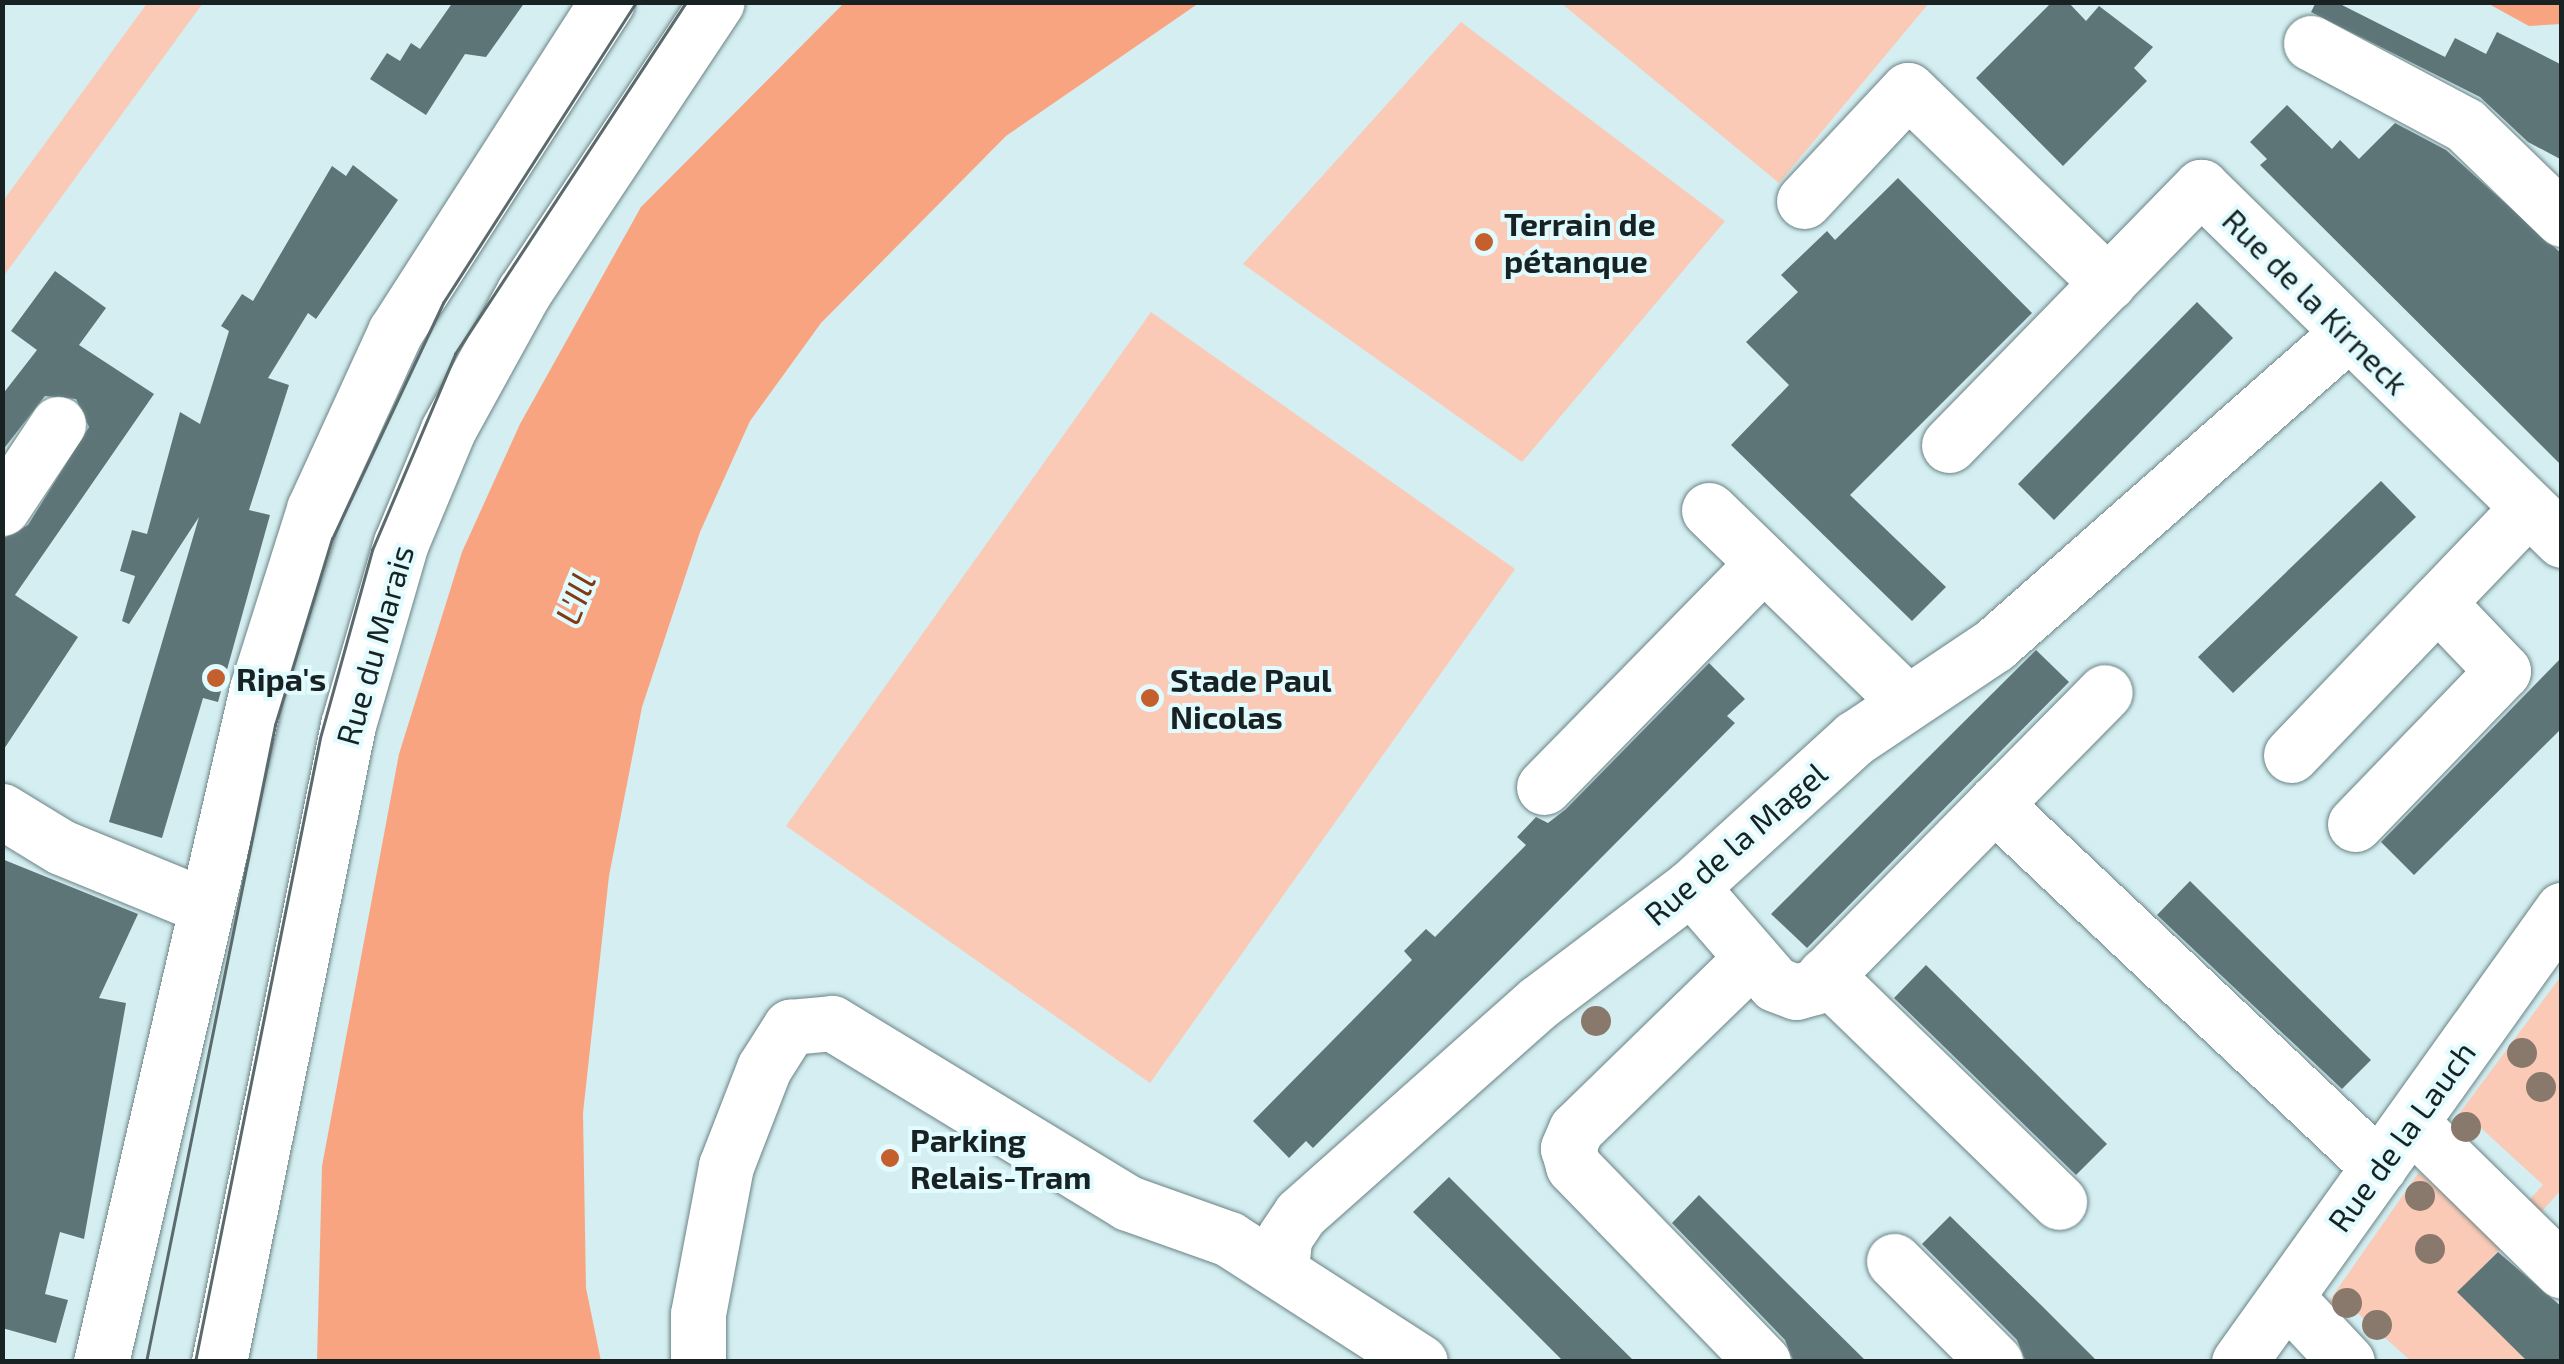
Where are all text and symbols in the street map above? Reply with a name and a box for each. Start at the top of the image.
street label: Rue de la Kirneck [2215,200,2417,402]
place label: Terrain de pétanque [1504,205,1656,280]
marker: Terrain de pétanque [1473,231,1495,253]
street label: Rue du Marais [327,541,421,749]
water label: L'Ill [545,566,603,630]
place label: Ripa's [236,659,326,697]
place label: Stade Paul Nicolas [1170,661,1331,736]
marker: Ripa's [205,667,227,689]
marker: Stade Paul Nicolas [1139,687,1161,709]
street label: Rue de la Magel [1636,753,1834,933]
street label: Rue de la Lauch [2319,1033,2483,1239]
place label: Parking Relais-Tram [910,1121,1092,1196]
marker: Parking Relais-Tram [879,1147,901,1169]

